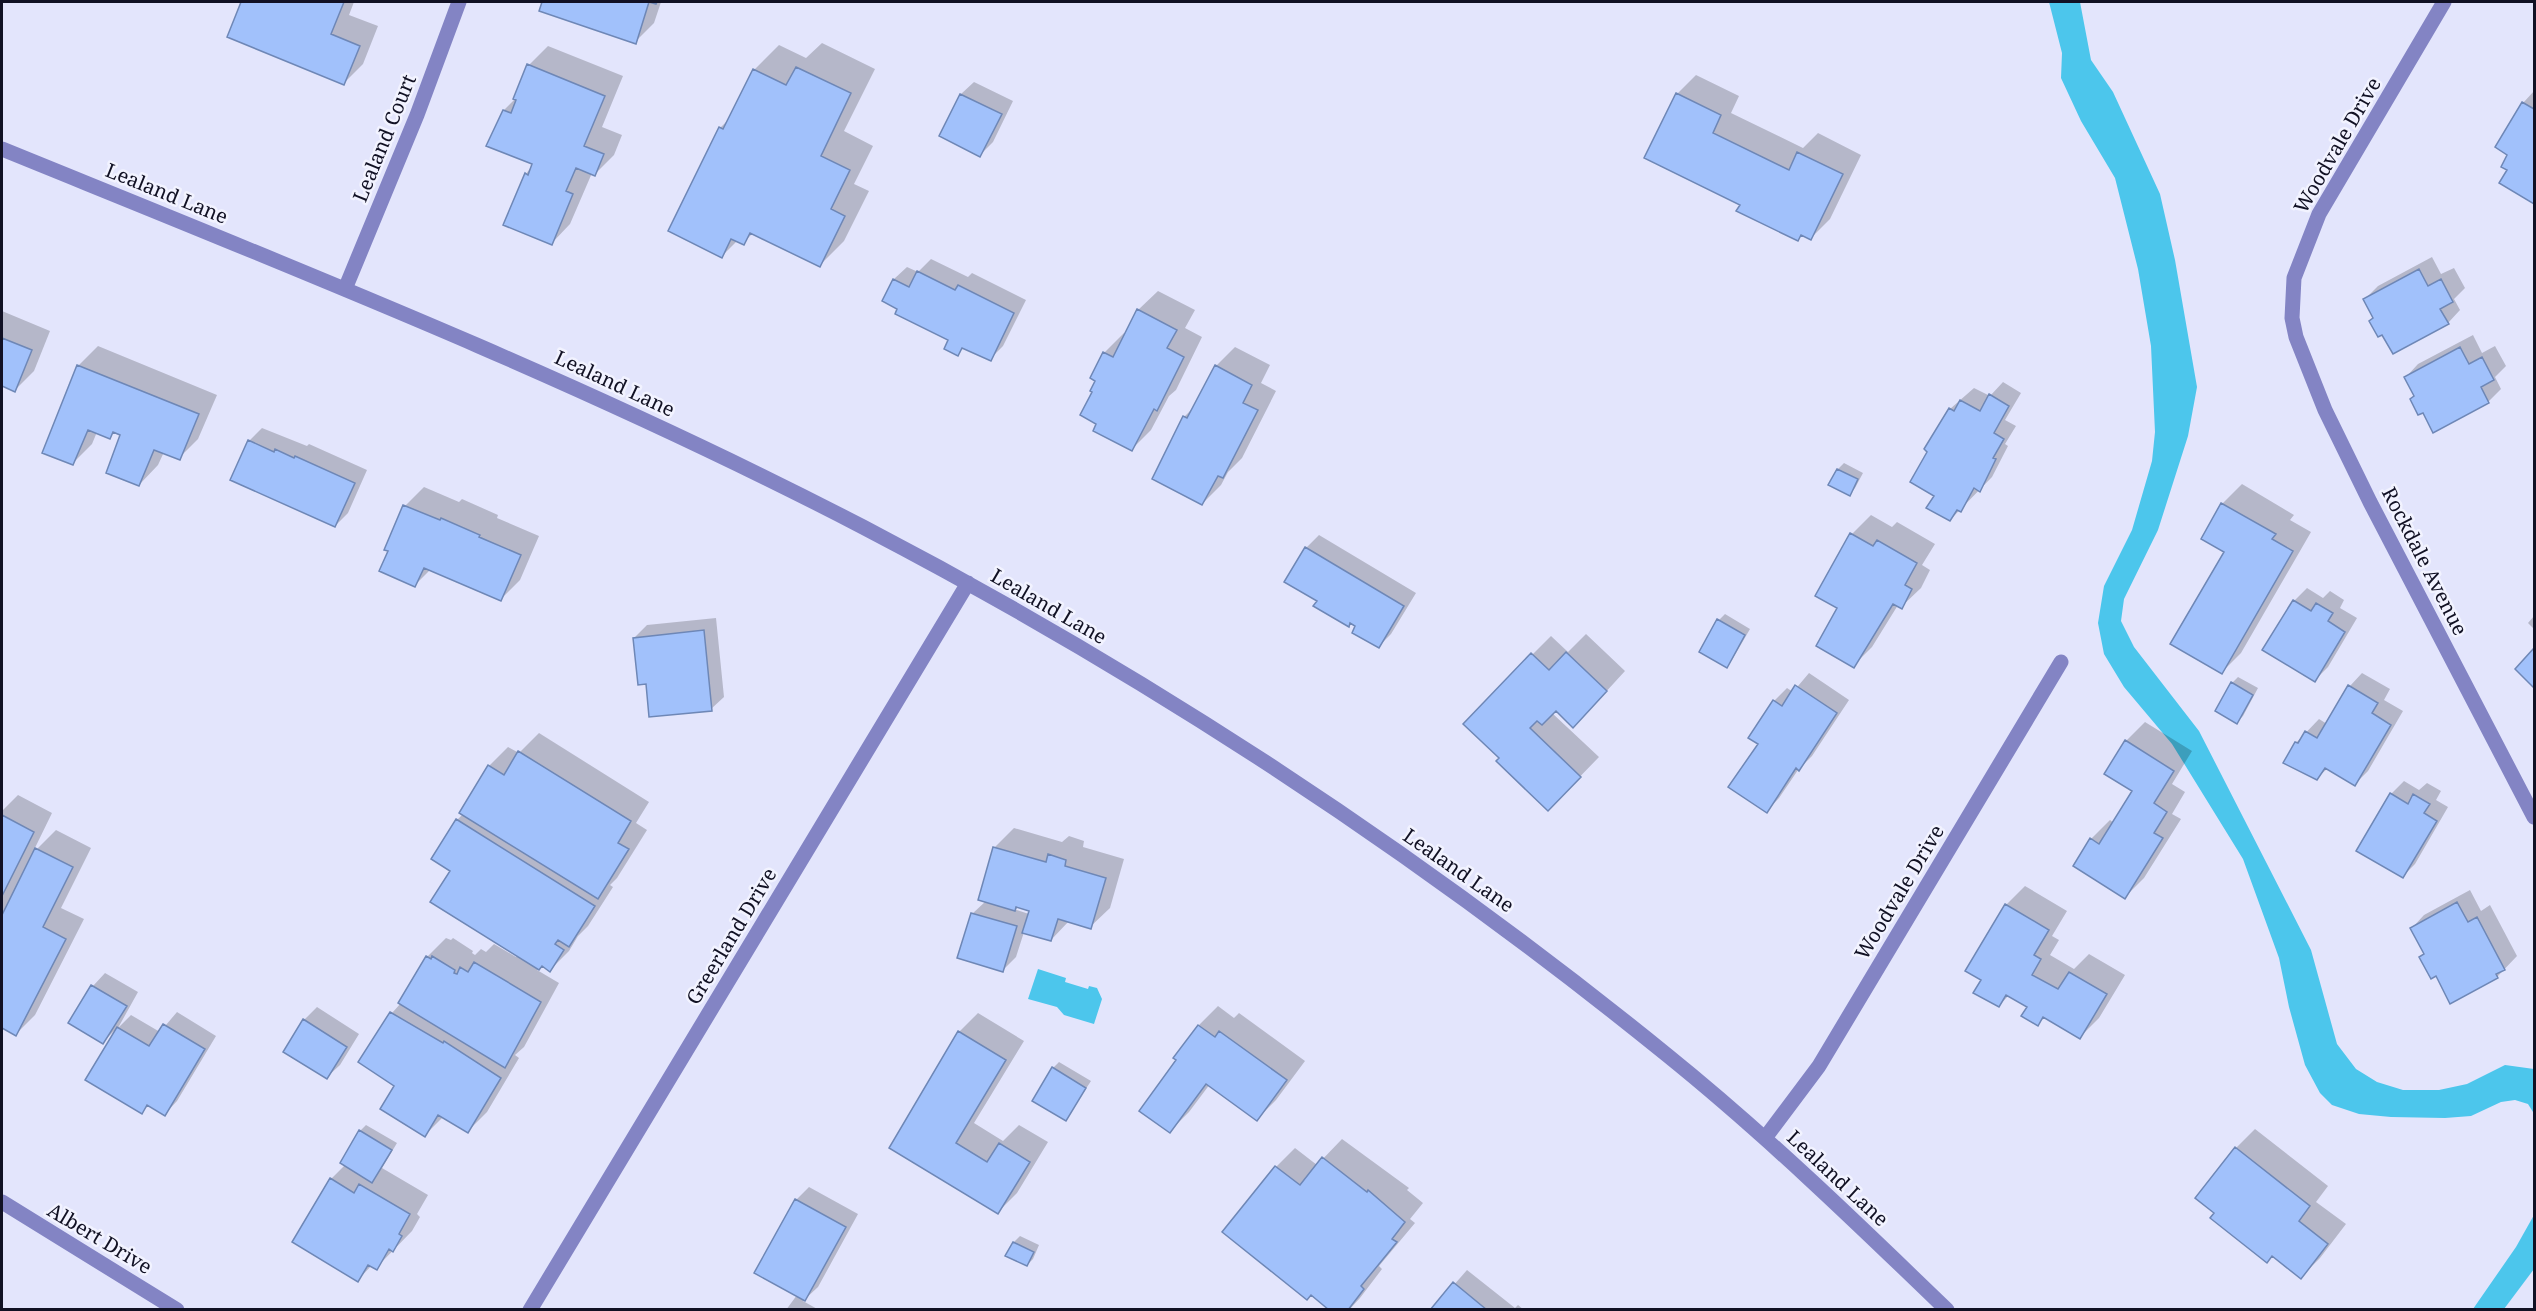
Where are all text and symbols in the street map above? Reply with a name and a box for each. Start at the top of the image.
street label: Lealand Court [346,70,422,206]
street label: Woodvale Drive [2287,72,2387,218]
street label: Lealand Lane [102,156,232,230]
street label: Lealand Lane [551,343,679,423]
street label: Rockdale Avenue [2376,482,2474,640]
street label: Lealand Lane [986,562,1112,650]
street label: Woodvale Drive [1848,820,1950,964]
street label: Lealand Lane [1398,822,1520,918]
street label: Greerland Drive [680,863,782,1009]
street label: Lealand Lane [1781,1124,1895,1232]
street label: Albert Drive [43,1196,157,1280]

